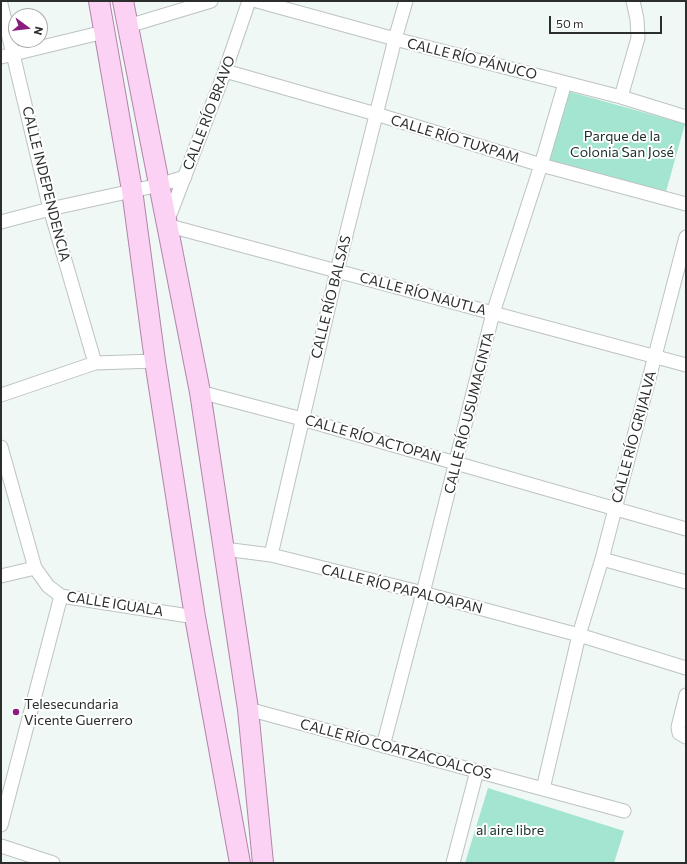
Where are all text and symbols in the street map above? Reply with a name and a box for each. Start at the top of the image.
north arrow [8,8,48,48]
scale bar [551,8,664,34]
text: 50 m [556,16,584,30]
text: N [32,25,46,37]
street label: CALLE RÍO PÁNUCO [405,35,539,83]
street label: CALLE RÍO BRAVO [179,53,239,173]
street label: CALLE INDEPENDENCIA [19,105,73,263]
street label: CALLE RÍO TUXPAM [389,111,521,167]
park label: Parque de la Colonia San José [570,128,674,160]
street label: CALLE RÍO BALSAS [308,234,354,360]
street label: CALLE RÍO NAUTLA [358,269,488,319]
street label: CALLE RÍO USUMACINTA [441,330,497,496]
street label: CALLE RÍO GRIJALVA [608,369,660,505]
street label: CALLE RÍO ACTOPAN [303,412,443,466]
street label: CALLE RÍO PAPALOAPAN [320,561,484,617]
street label: CALLE IGUALA [65,588,165,620]
place label: Telesecundaria Vicente Guerrero [24,696,133,728]
marker: Telesecundaria Vicente Guerrero [11,707,21,717]
street label: CALLE RÍO COATZACOALCOS [298,715,494,783]
park label: al aire libre [476,822,544,838]

